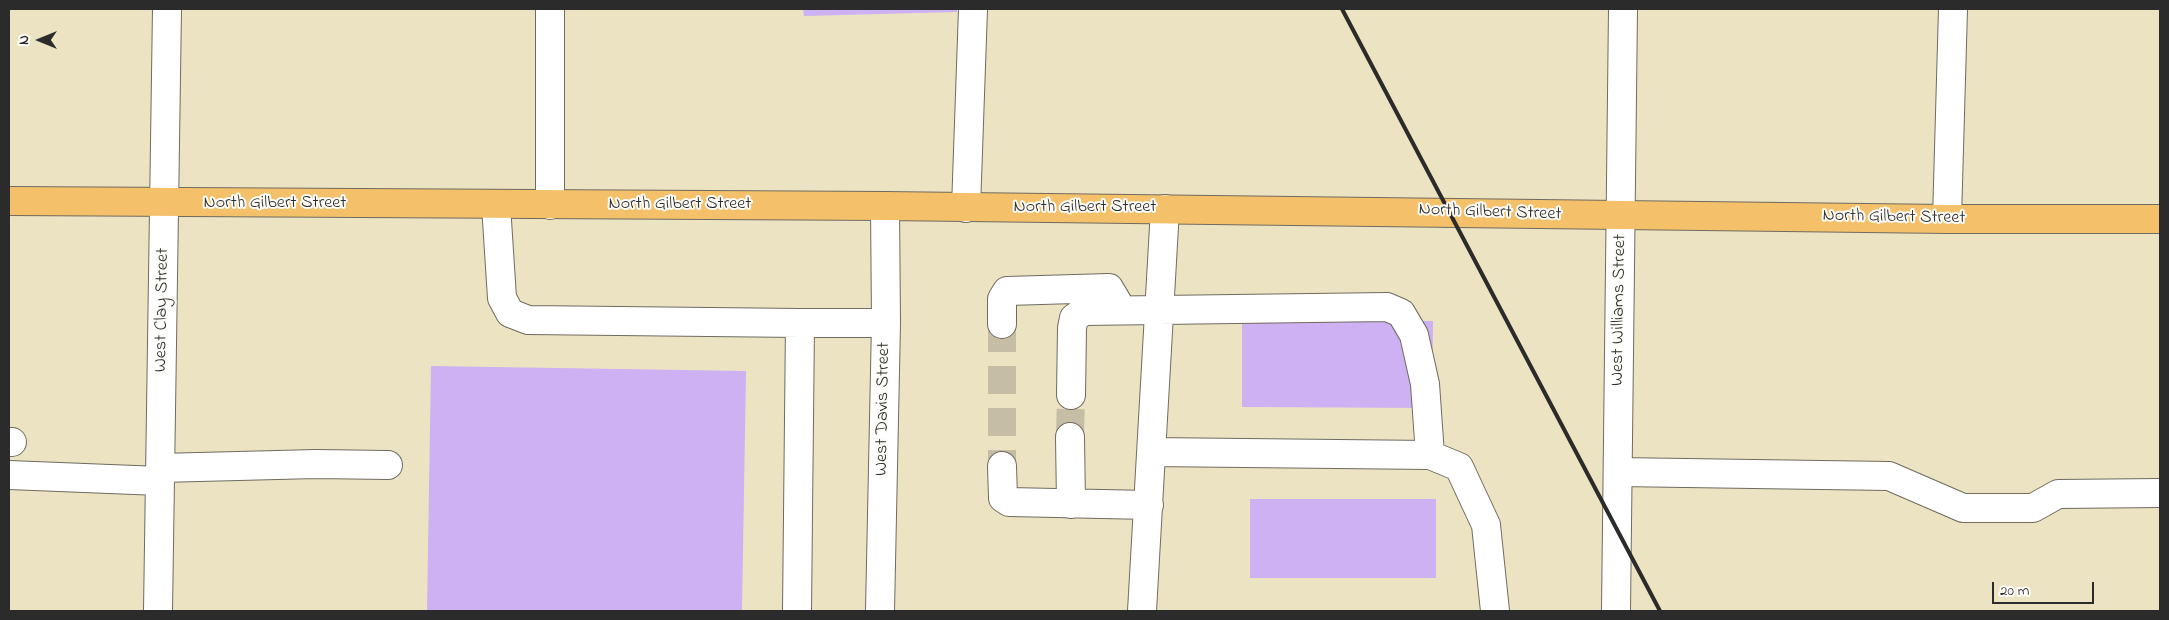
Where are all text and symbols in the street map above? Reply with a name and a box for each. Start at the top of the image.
north arrow [15,15,65,65]
text: N [14,35,35,45]
street label: North Gilbert Street [204,193,346,215]
street label: North Gilbert Street [609,194,751,216]
street label: North Gilbert Street [1014,197,1156,219]
street label: North Gilbert Street [1418,200,1562,226]
street label: North Gilbert Street [1822,206,1966,230]
street label: West Williams Street [1608,234,1632,386]
street label: West Clay Street [151,248,175,372]
street label: West Davis Street [872,342,896,476]
scale bar [1994,572,2096,604]
text: 20 m [2000,580,2029,602]

